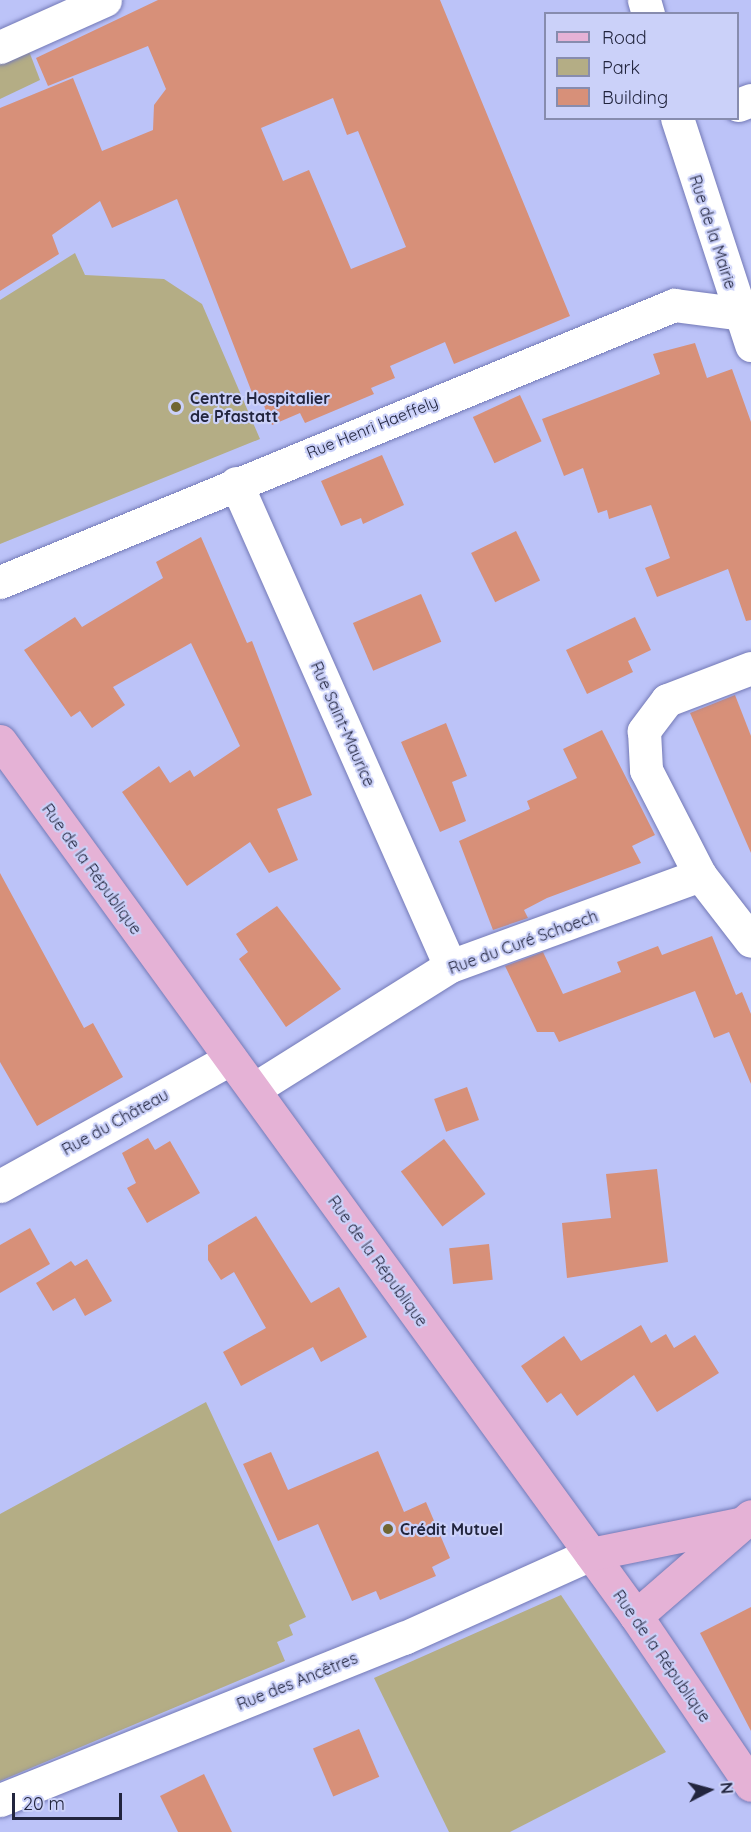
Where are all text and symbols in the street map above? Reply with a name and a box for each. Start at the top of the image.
legend [544,12,739,120]
text: Road [602,26,647,49]
text: Park [602,56,640,79]
text: Building [602,86,668,109]
street label: Rue de la Mairie [685,172,741,292]
place label: Centre Hospitalier de Pfastatt [190,388,330,426]
street label: Rue Henri Haeffely [303,392,441,462]
marker: Centre Hospitalier de Pfastatt [167,398,185,416]
street label: Rue Saint-Maurice [307,658,379,790]
street label: Rue de la République [38,800,146,938]
street label: Rue du Curé Schoech [446,906,600,978]
street label: Rue du Château [58,1085,172,1159]
street label: Rue de la République [324,1192,432,1330]
place label: Crédit Mutuel [400,1519,503,1539]
marker: Crédit Mutuel [381,1522,395,1536]
street label: Rue de la République [609,1586,715,1726]
street label: Rue des Ancêtres [234,1648,360,1714]
north arrow [679,1760,739,1820]
scale bar [15,1781,124,1819]
text: N [716,1781,737,1795]
text: 20 m [23,1792,65,1815]

